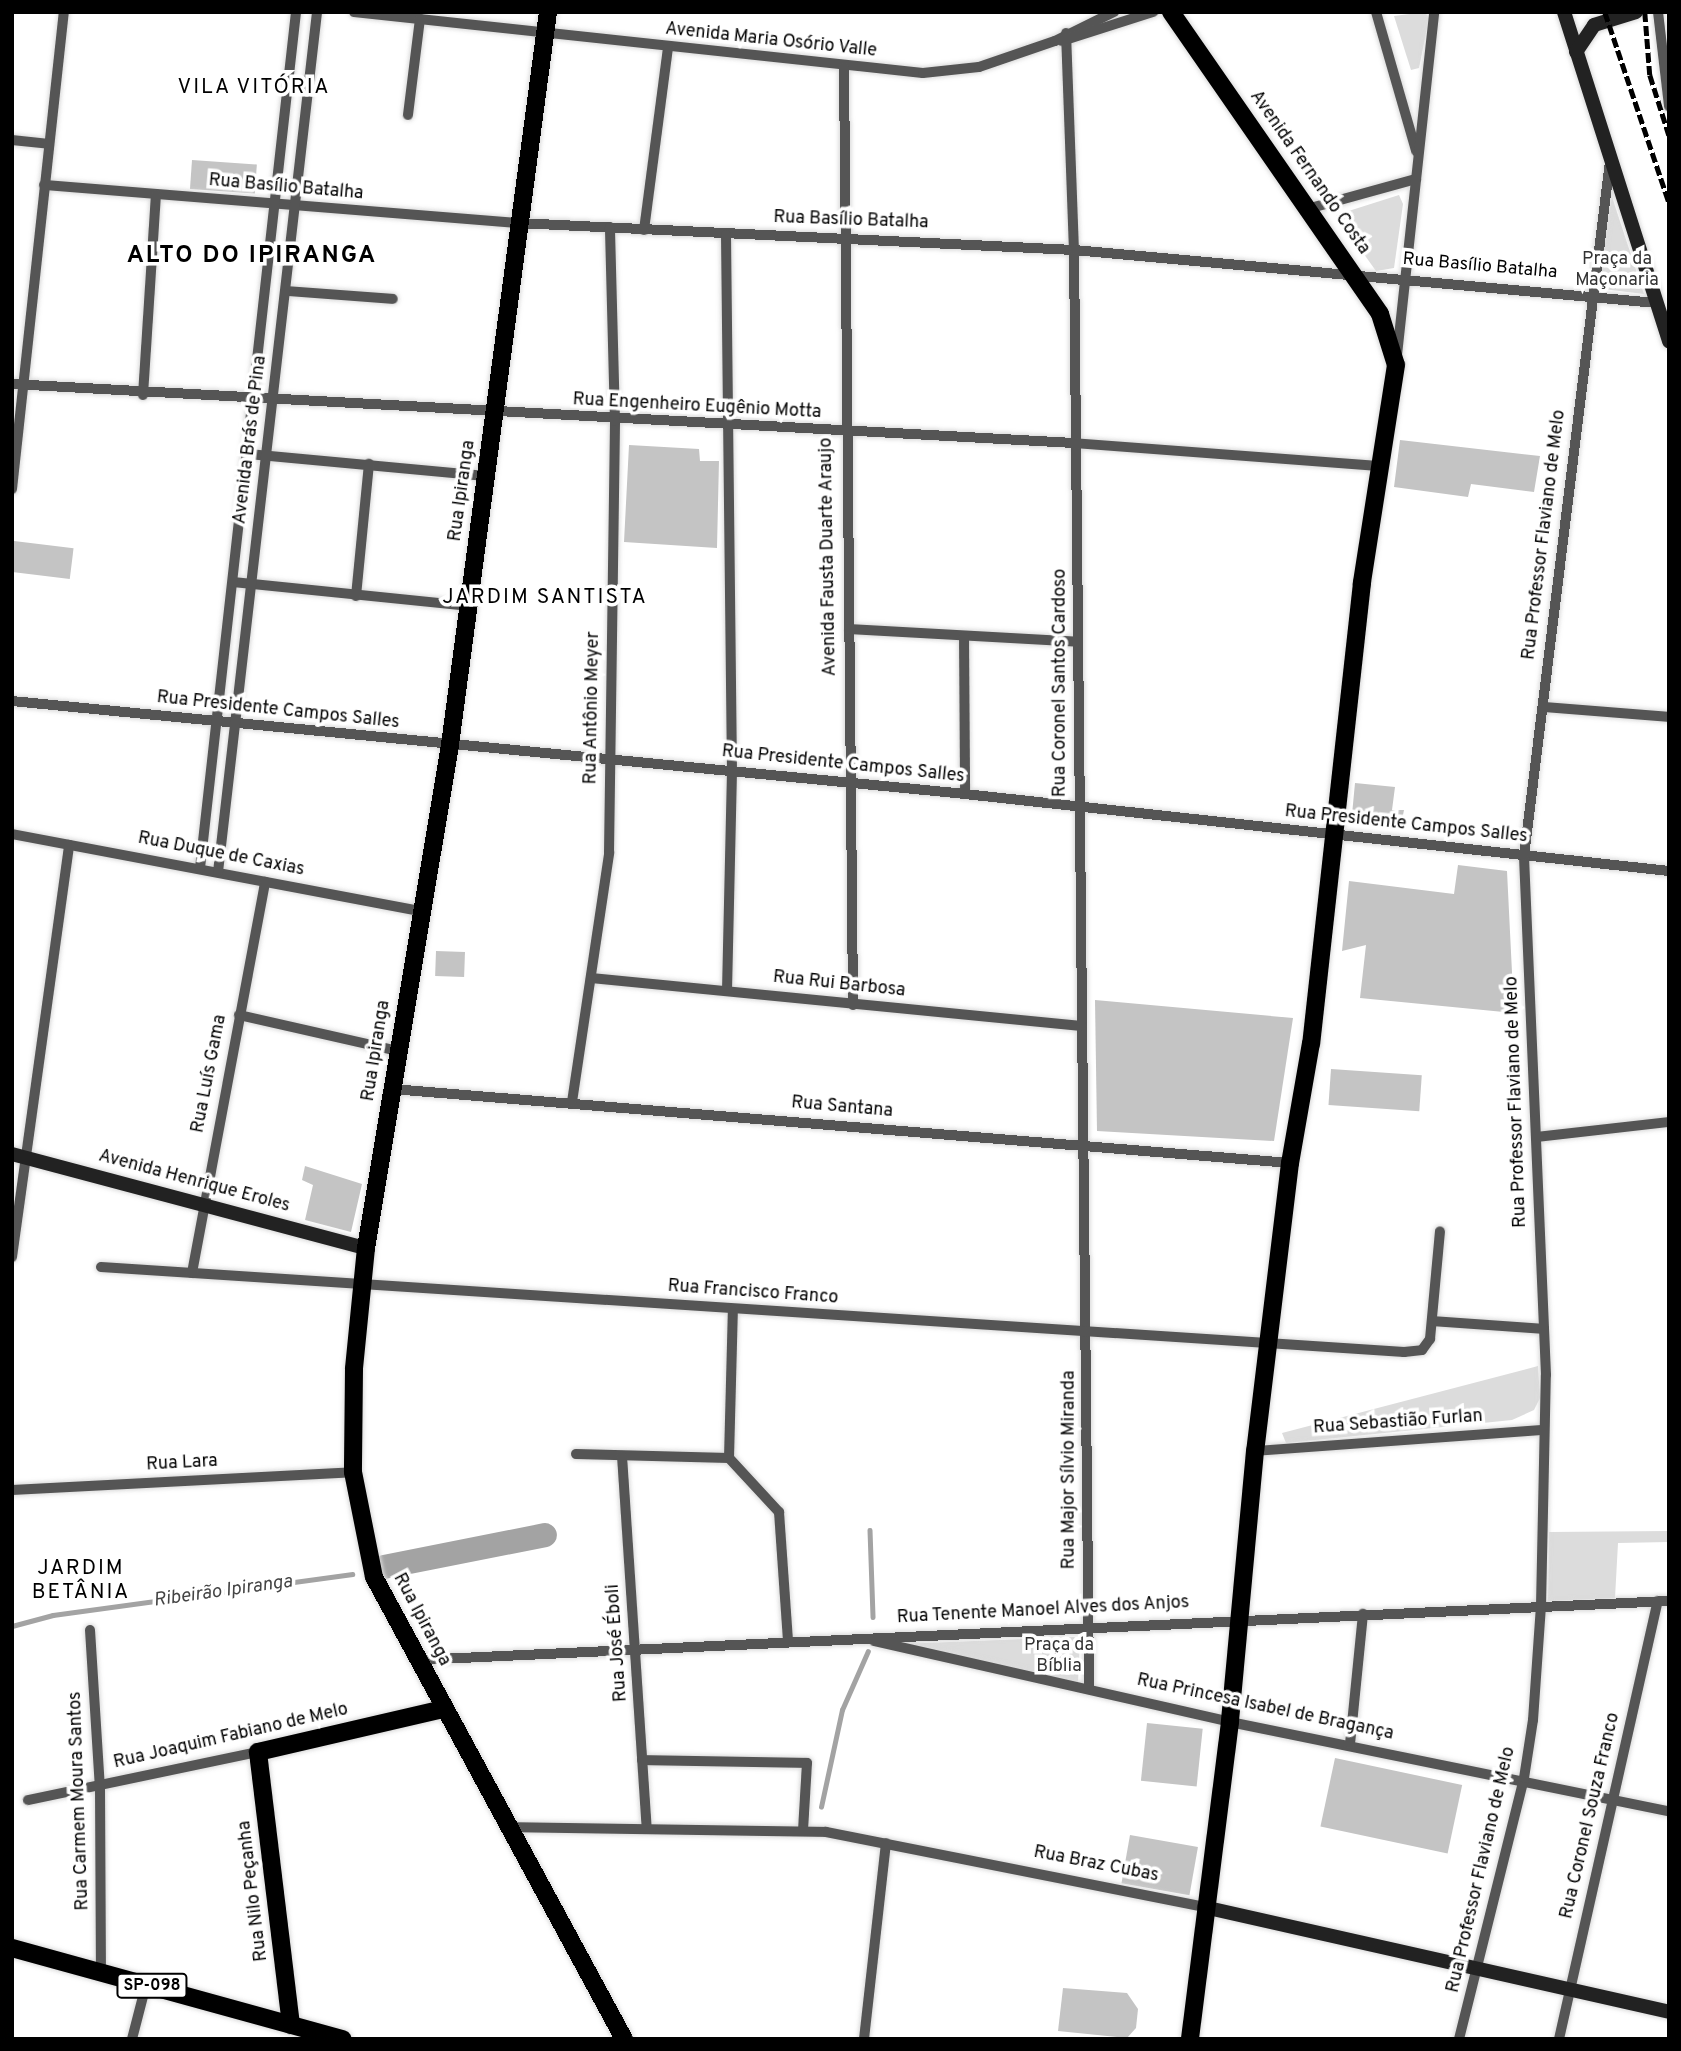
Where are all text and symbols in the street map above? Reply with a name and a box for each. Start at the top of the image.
street label: Avenida Maria Osório Valle [664,19,878,63]
district label: VILA VITÓRIA [178,75,330,101]
street label: Avenida Fernando Costa [1244,87,1374,259]
street label: Rua Basílio Batalha [208,170,364,206]
street label: Rua Basílio Batalha [773,207,929,235]
district label: ALTO DO IPIRANGA [129,243,375,271]
street label: Rua Basílio Batalha [1402,249,1558,285]
park label: Praça da Maçonaria [1575,250,1659,292]
street label: Avenida Brás de Pina [230,355,272,525]
street label: Rua Engenheiro Eugênio Motta [572,390,822,424]
street label: Rua Professor Flaviano de Melo [1519,409,1571,661]
street label: Avenida Fausta Duarte Araujo [816,437,842,677]
street label: Rua Ipiranga [445,439,481,543]
street label: Rua Coronel Santos Cardoso [1050,569,1072,797]
district label: JARDIM SANTISTA [444,585,646,611]
street label: Rua Antônio Meyer [581,631,605,785]
street label: Rua Presidente Campos Salles [156,688,400,734]
street label: Rua Presidente Campos Salles [721,742,965,788]
street label: Rua Presidente Campos Salles [1284,802,1528,848]
street label: Rua Duque de Caxias [136,828,306,882]
street label: Rua Rui Barbosa [772,967,906,1003]
street label: Rua Professor Flaviano de Melo [1502,976,1532,1228]
street label: Rua Ipiranga [358,999,396,1103]
street label: Rua Luís Gama [188,1013,232,1135]
street label: Rua Santana [790,1093,894,1123]
street label: Avenida Henrique Eroles [96,1146,292,1218]
street label: Rua Francisco Franco [667,1276,839,1310]
street label: Rua Major Sílvio Miranda [1059,1371,1081,1569]
street label: Rua Sebastião Furlan [1313,1406,1483,1440]
street label: Rua Lara [146,1451,218,1477]
district label: JARDIM BETÂNIA [33,1556,129,1606]
street label: Rua Ipiranga [388,1570,454,1670]
water label: Ribeirão Ipiranga [152,1571,294,1613]
street label: Rua José Éboli [603,1583,633,1703]
street label: Rua Tenente Manoel Alves dos Anjos [895,1593,1191,1629]
park label: Praça da Bíblia [1024,1636,1094,1678]
street label: Rua Princesa Isabel de Bragança [1135,1670,1395,1746]
street label: Rua Carmem Moura Santos [65,1691,95,1911]
street label: Rua Joaquim Fabiano de Melo [112,1699,350,1775]
street label: Rua Coronel Souza Franco [1557,1711,1625,1921]
street label: Rua Professor Flaviano de Melo [1443,1745,1521,1995]
street label: Rua Nilo Peçanha [235,1819,273,1963]
street label: Rua Braz Cubas [1032,1842,1160,1888]
road number: SP-098 [115,1974,189,1998]

